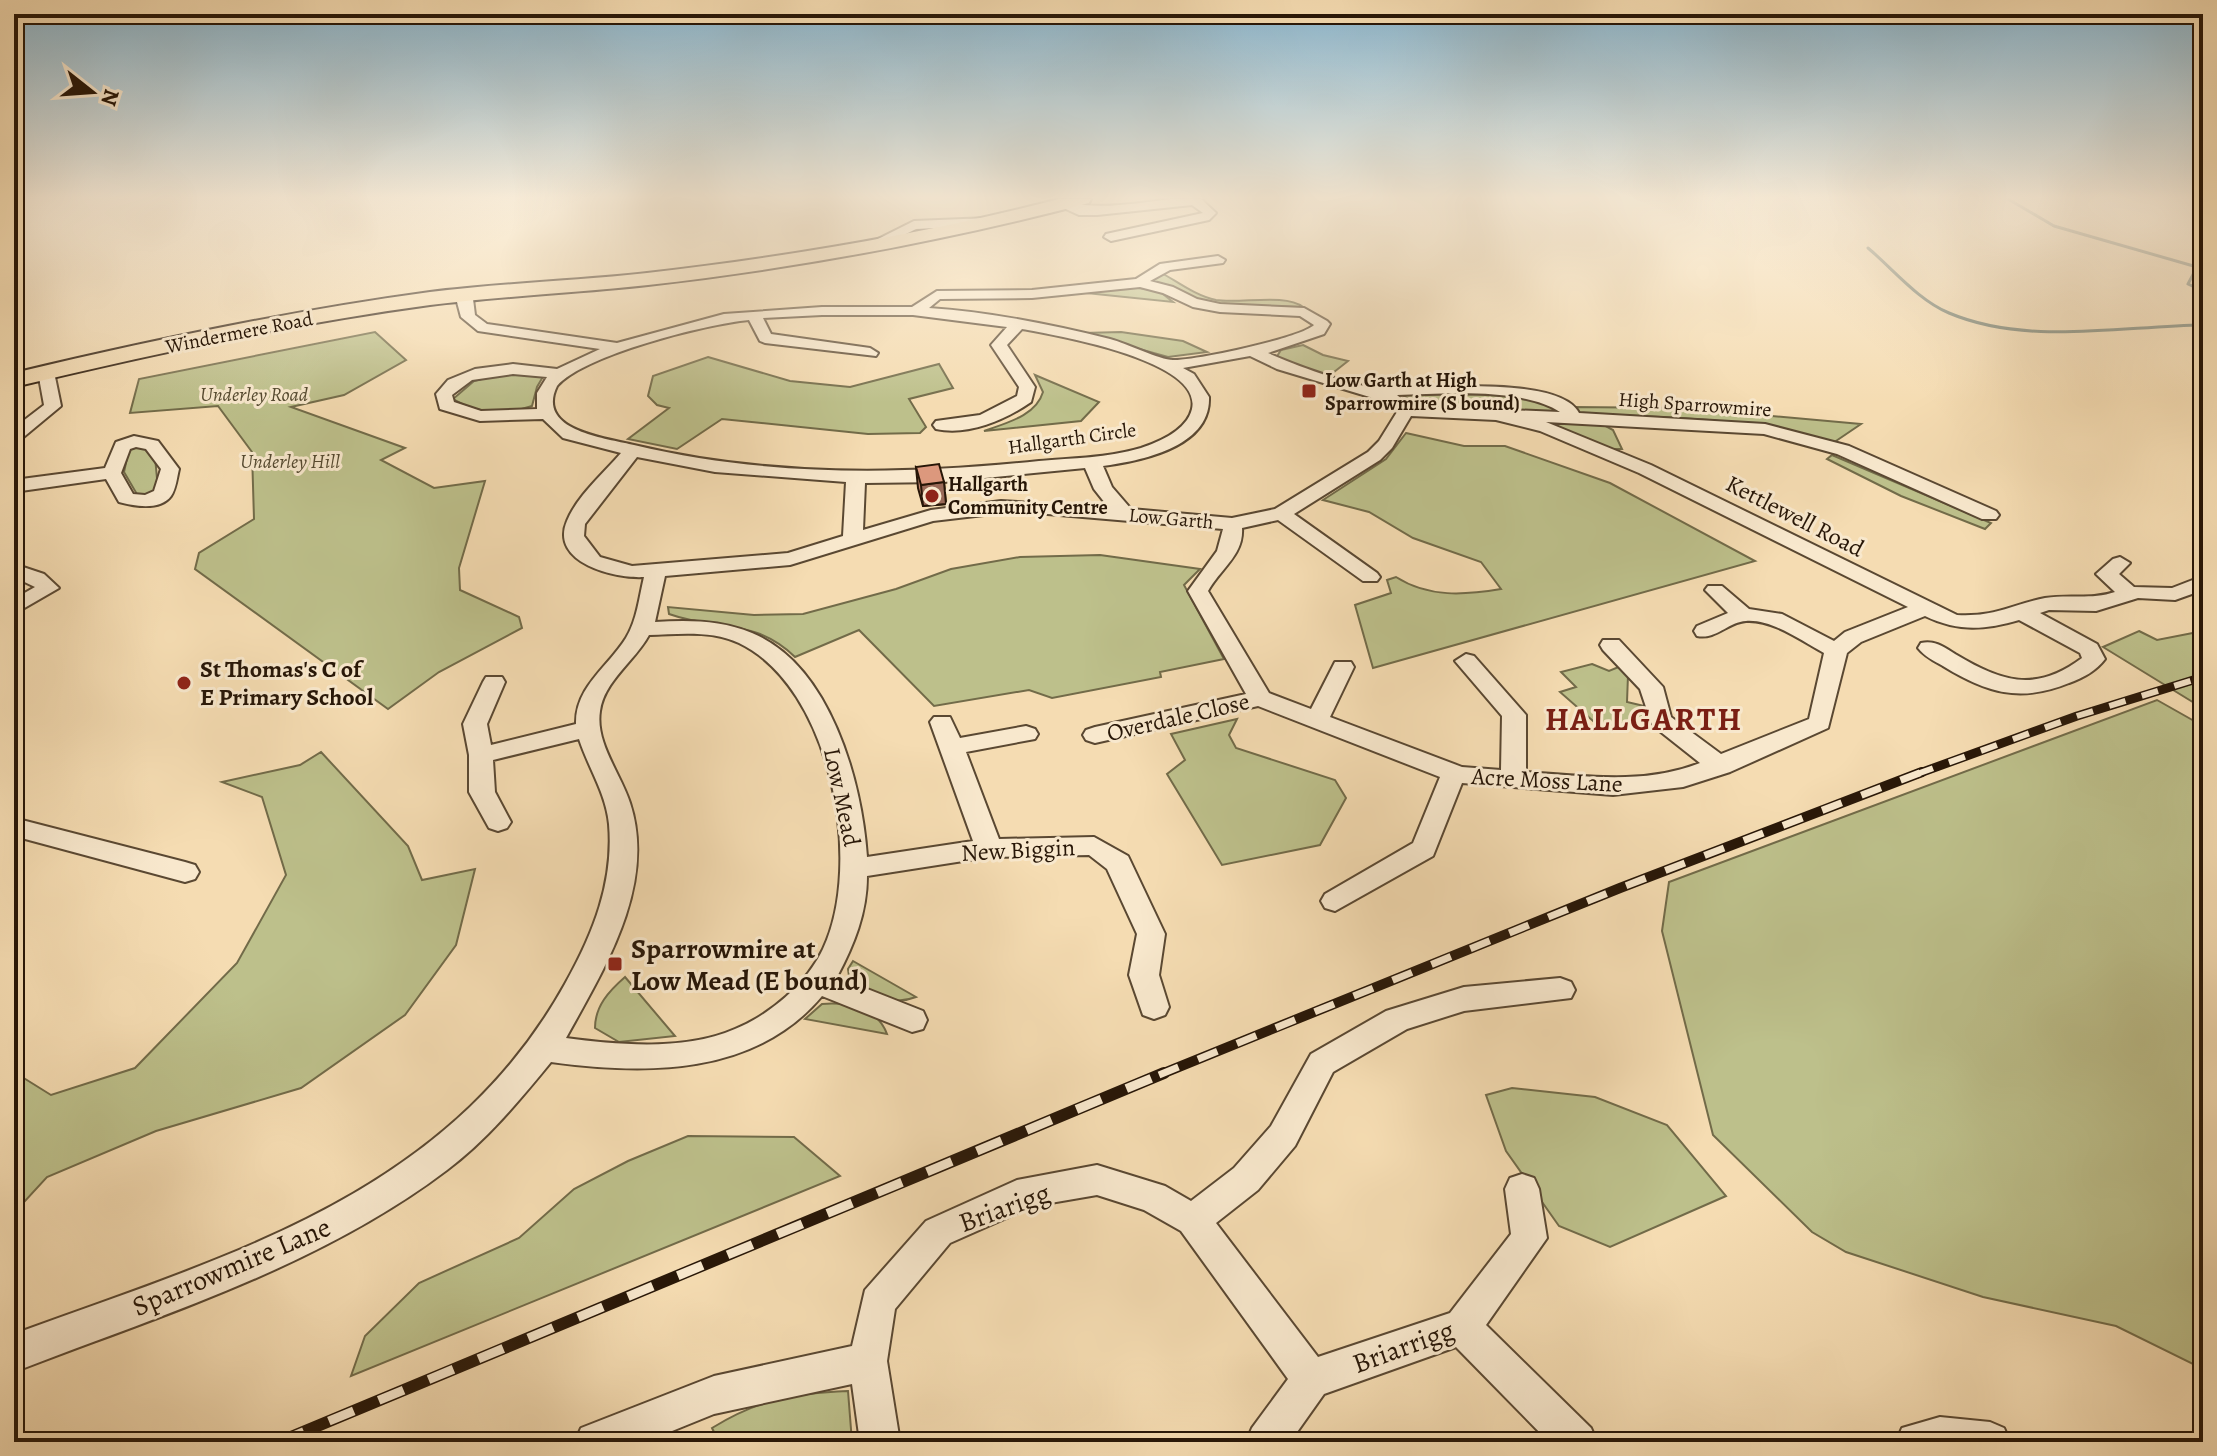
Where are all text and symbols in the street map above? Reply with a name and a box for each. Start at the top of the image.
north arrow [52,52,132,132]
text: N [93,86,127,110]
street label: Windermere Road [162,305,315,360]
place label: Low Garth at High Sparrowmire (S bound) [1325,367,1520,417]
park label: Underley Road [200,381,309,408]
marker: Low Garth at High Sparrowmire (S bound) [1300,382,1318,400]
street label: High Sparrowmire [1618,386,1772,423]
street label: Hallgarth Circle [1006,416,1138,461]
park label: Underley Hill [240,448,340,475]
street label: Kettlewell Road [1720,467,1870,565]
place label: Hallgarth Community Centre [948,471,1108,521]
marker: Hallgarth Community Centre [923,487,941,505]
street label: Low Garth [1127,501,1215,536]
place label: St Thomas's C of E Primary School [200,653,374,713]
marker: St Thomas's C of E Primary School [175,674,193,692]
street label: Overdale Close [1104,685,1252,749]
district label: HALLGARTH [1545,697,1743,741]
street label: Low Mead [816,745,868,849]
street label: Acre Moss Lane [1470,760,1623,800]
street label: New Biggin [960,831,1076,869]
place label: Sparrowmire at Low Mead (E bound) [631,930,868,1000]
marker: Sparrowmire at Low Mead (E bound) [606,955,624,973]
street label: Briarigg [953,1174,1055,1242]
street label: Sparrowmire Lane [126,1208,336,1326]
street label: Briarrigg [1347,1311,1459,1383]

